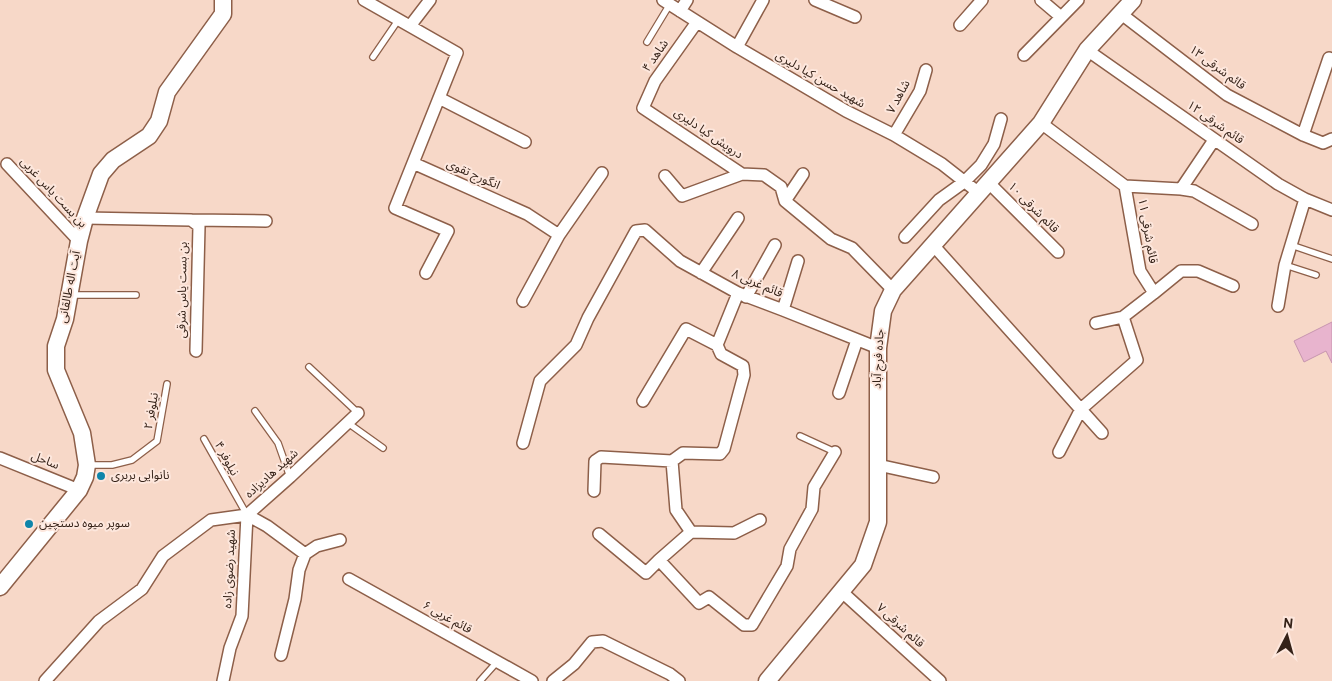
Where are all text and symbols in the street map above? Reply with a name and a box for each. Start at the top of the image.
street label: شاهد ۴ [639,37,673,75]
street label: قائم شرقی ۱۳ [1186,42,1248,94]
street label: شهید حسن کیا دلیری [772,48,868,112]
street label: شاهد ۷ [884,77,914,117]
street label: قائم شرقی ۱۲ [1183,97,1247,149]
street label: درویش کیا دلیری [670,105,746,163]
street label: بن بست یاس غربی [16,154,90,232]
street label: انگورج تقوی [444,156,502,194]
street label: قائم شرقی ۱۰ [1004,179,1062,237]
street label: قائم شرقی ۱۱ [1133,197,1161,265]
street label: بن بست یاس شرقی [174,242,192,338]
street label: آیت اله طالقانی [55,249,85,324]
street label: قائم غربی ۸ [729,266,785,302]
street label: جاده فرج آباد [869,329,889,389]
street label: نیلوفر ۲ [141,391,163,431]
street label: نیلوفر ۴ [210,439,242,479]
street label: شهید هادیزاده [242,446,302,502]
street label: ساحل [29,448,61,474]
place label: نانوایی بربری [111,468,169,484]
marker: نانوایی بربری [95,470,107,482]
place label: سوپر میوه دستچین [39,516,130,532]
marker: سوپر میوه دستچین [23,518,35,530]
street label: شهید رضوی زاده [220,529,240,609]
street label: قائم غربی ۶ [420,598,474,638]
street label: قائم شرقی ۷ [873,600,927,652]
north arrow [1262,611,1312,661]
text: N [1282,616,1294,634]

